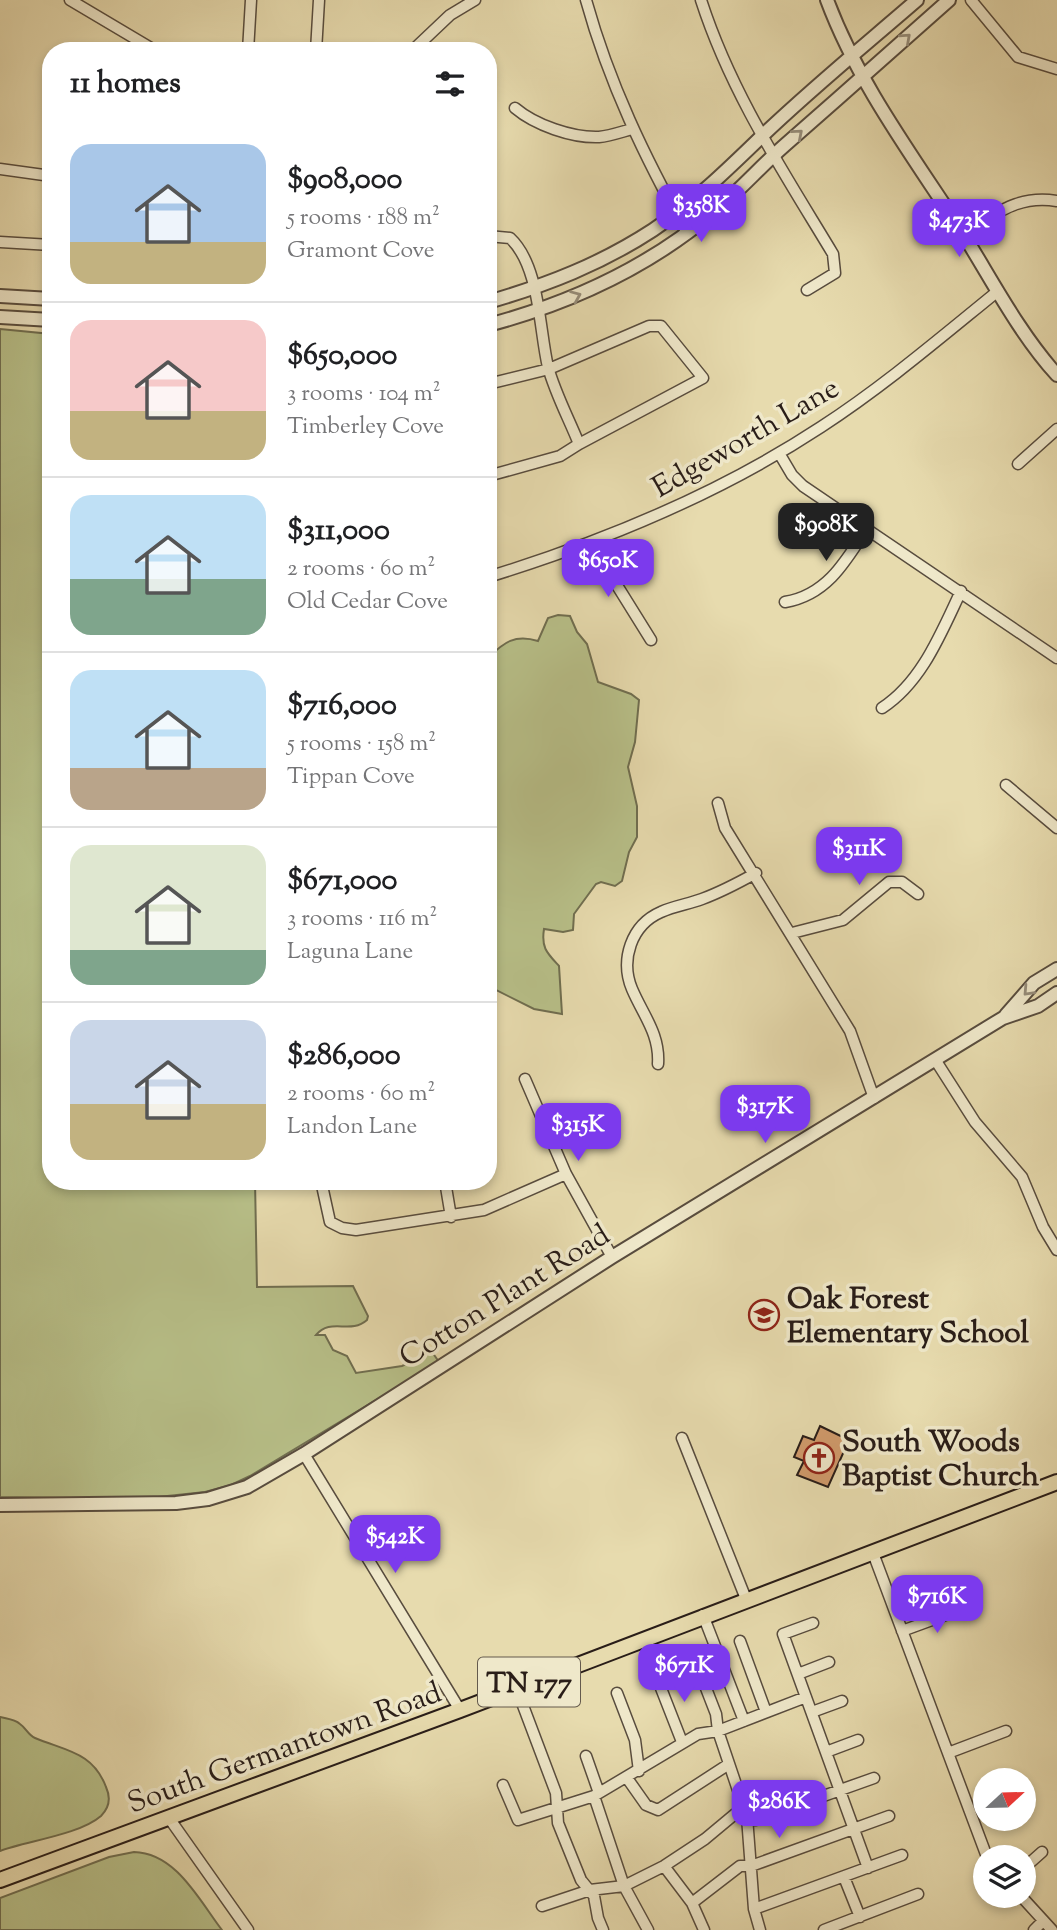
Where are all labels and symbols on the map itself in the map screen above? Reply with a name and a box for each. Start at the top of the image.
one-way arrow [898,34,911,46]
one-way arrow [790,130,803,142]
pin: $358K [652,184,750,244]
pin: $473K [910,200,1008,259]
one-way arrow [569,290,581,304]
street label: Edgeworth Lane [645,368,848,510]
pin: $908K [777,504,875,563]
pin: $650K [559,540,657,599]
pin: $311K [810,828,908,887]
one-way arrow [1023,983,1036,996]
pin: $317K [716,1086,814,1145]
pin: $315K [529,1104,627,1163]
street label: Cotton Plant Road [392,1215,619,1379]
place label: Oak Forest Elementary School [787,1279,1030,1356]
school or university icon: Oak Forest Elementary School [747,1298,781,1332]
place label: South Woods Baptist Church [842,1422,1040,1499]
church icon: South Woods Baptist Church [802,1441,836,1475]
pin: $542K [346,1516,444,1575]
pin: $716K [888,1576,986,1635]
pin: $671K [635,1644,733,1704]
road number: TN 177 [478,1658,580,1706]
street label: South Germantown Road [122,1672,448,1826]
north arrow [973,1768,1036,1830]
pin: $286K [730,1780,828,1840]

